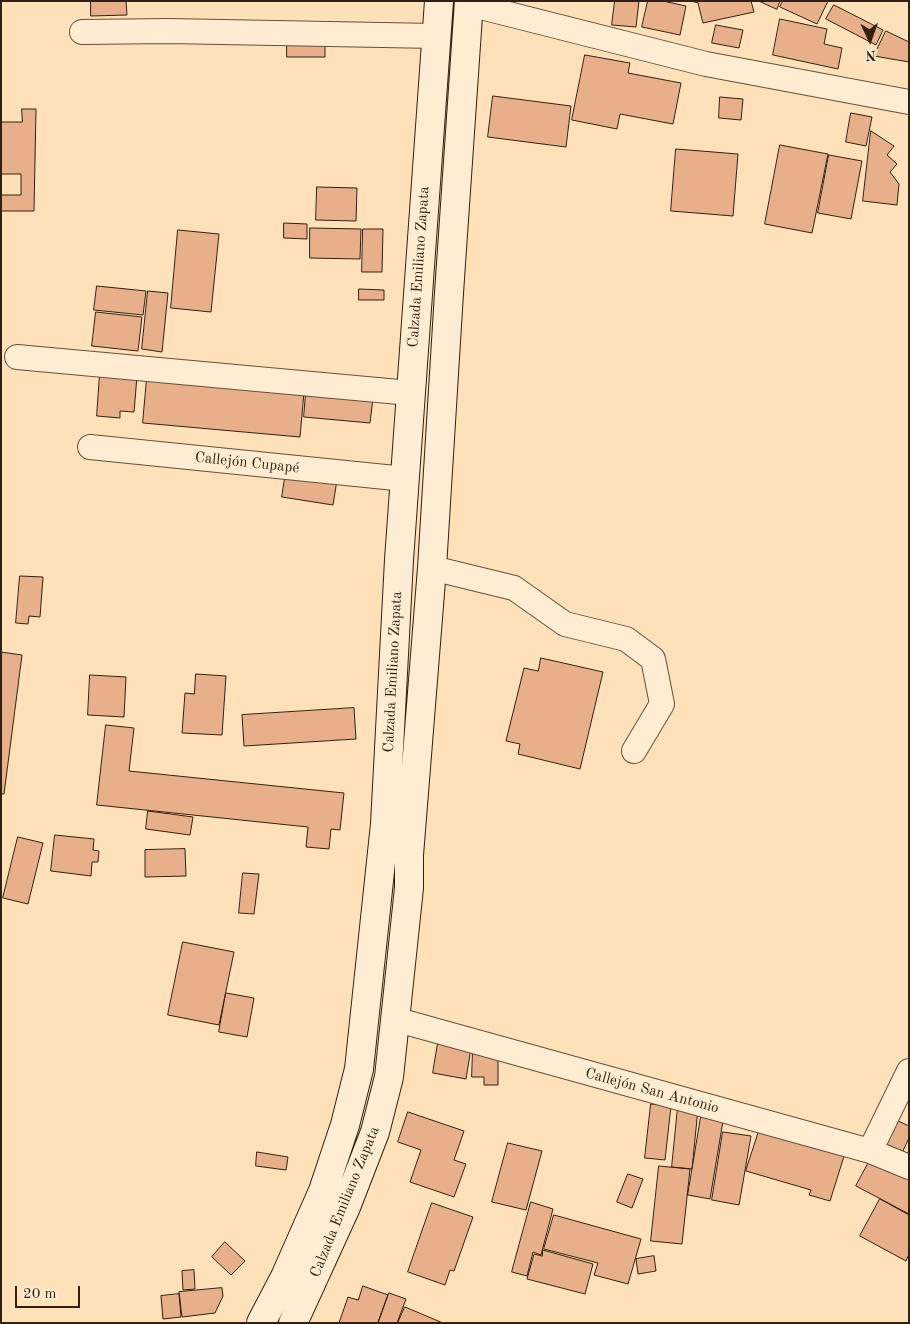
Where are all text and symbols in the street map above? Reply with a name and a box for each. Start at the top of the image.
north arrow [845,15,895,65]
text: N [865,48,877,62]
street label: Calzada Emiliano Zapata [404,186,434,348]
street label: Callejón Cupapé [194,449,300,477]
street label: Calzada Emiliano Zapata [380,591,406,753]
street label: Callejón San Antonio [583,1064,721,1118]
street label: Calzada Emiliano Zapata [306,1124,384,1280]
scale bar [18,1276,82,1308]
text: 20 m [23,1287,57,1302]

